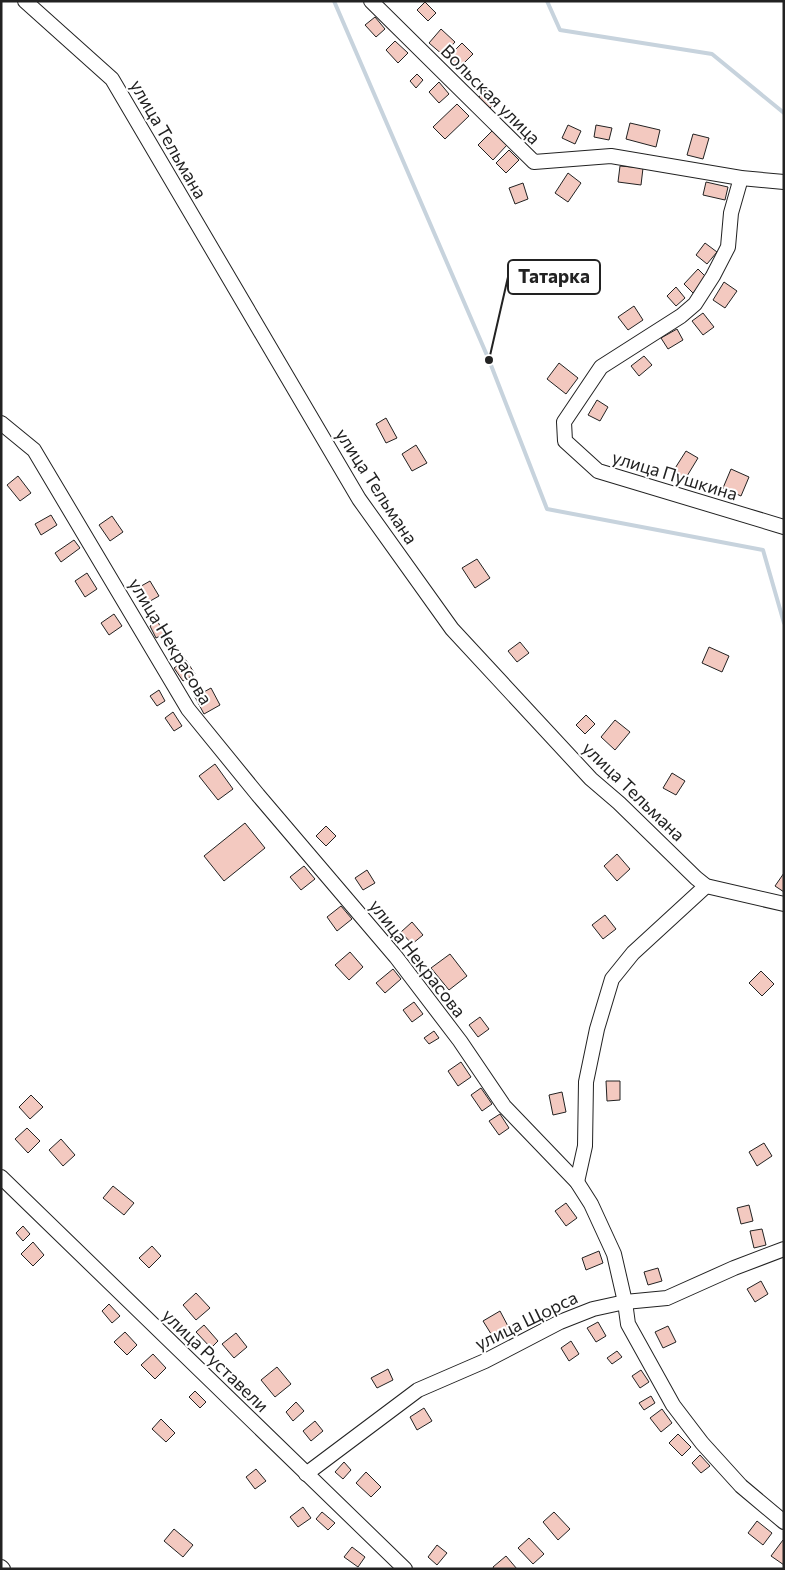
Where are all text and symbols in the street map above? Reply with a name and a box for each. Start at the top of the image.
street label: Вольская улица [437,40,545,148]
street label: улица Тельмана [126,76,212,202]
callout: Татарка [508,260,600,294]
text: Татарка [518,264,590,287]
street label: улица Тельмана [331,424,423,548]
street label: улица Пушкина [610,445,740,505]
street label: улица Некрасова [125,574,217,708]
street label: улица Тельмана [578,737,690,845]
street label: улица Некрасова [365,895,471,1021]
street label: улица Щорса [471,1286,581,1354]
street label: улица Руставели [158,1304,274,1416]

